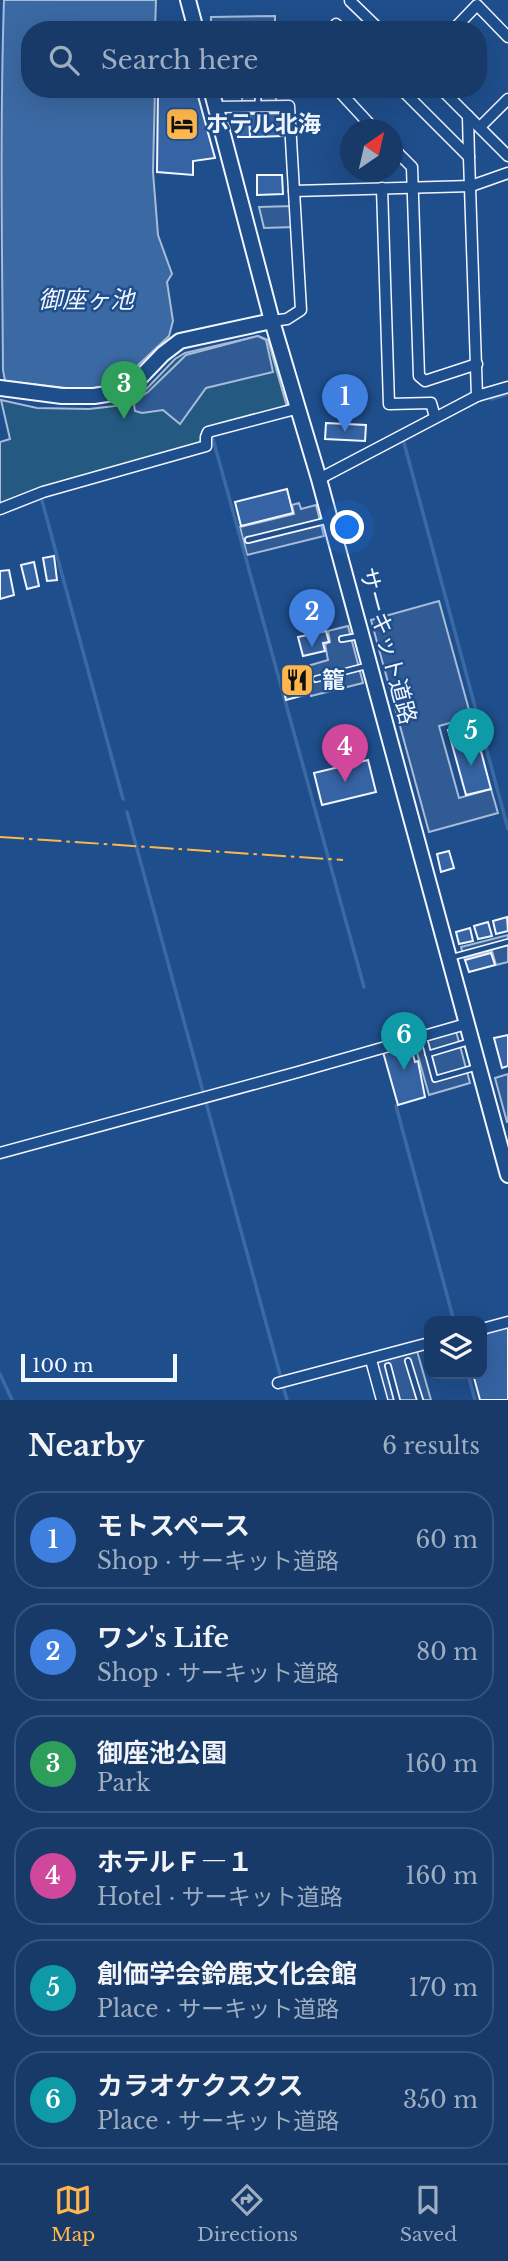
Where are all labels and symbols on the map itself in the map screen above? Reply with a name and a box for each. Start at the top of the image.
hotel icon: ホテル北海 [163,105,201,143]
place label: ホテル北海 [206,110,321,138]
north arrow [340,119,403,182]
water label: 御座ヶ池 [38,285,136,314]
pin: 3 [101,361,147,419]
pin: 1 [322,374,368,432]
your location [330,510,364,544]
street label: サーキット道路 [354,565,422,727]
pin: 2 [289,589,335,647]
restaurant icon: 籠 [278,661,316,699]
place label: 籠 [322,666,345,694]
pin: 5 [448,708,494,766]
pin: 4 [322,724,368,782]
pin: 6 [381,1012,427,1070]
scale bar [21,1351,177,1383]

